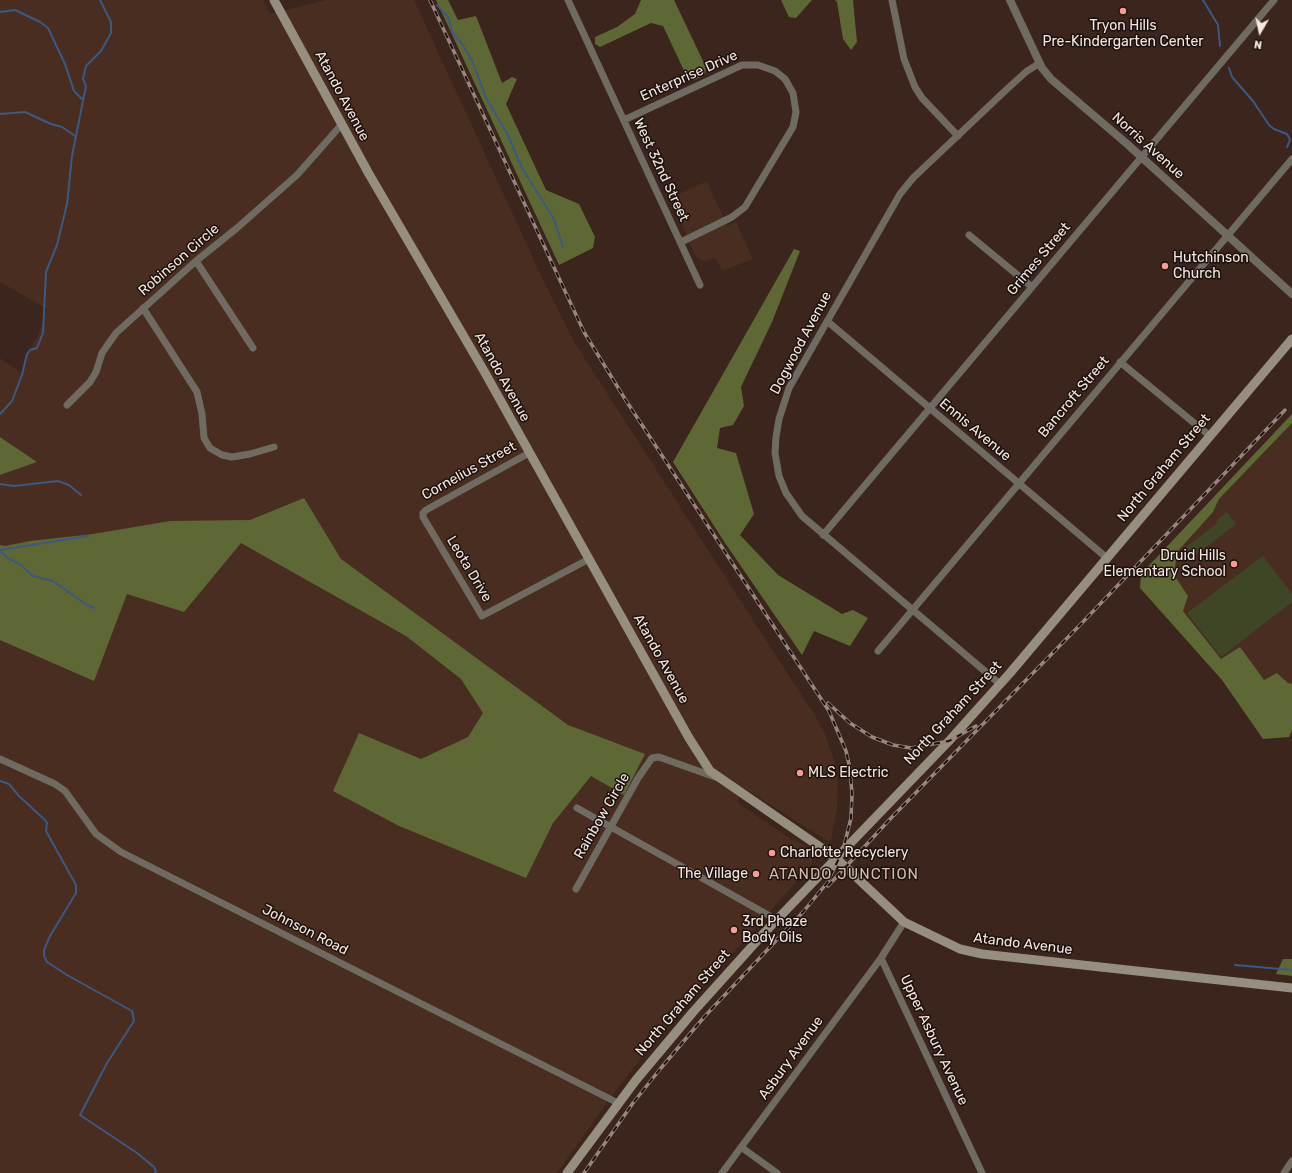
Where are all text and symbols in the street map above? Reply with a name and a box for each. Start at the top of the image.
marker: Tryon Hills Pre-Kindergarten Center [1118,6,1128,16]
north arrow [1240,12,1280,52]
place label: Tryon Hills Pre-Kindergarten Center [1042,18,1204,50]
text: N [1253,37,1263,51]
street label: Enterprise Drive [638,47,740,105]
street label: Atando Avenue [311,48,373,144]
street label: Norris Avenue [1108,109,1188,183]
street label: West 32nd Street [630,116,692,224]
street label: Grimes Street [1004,219,1074,299]
street label: Robinson Circle [135,220,223,300]
place label: Hutchinson Church [1173,250,1249,282]
marker: Hutchinson Church [1160,261,1170,271]
street label: Dogwood Avenue [767,289,835,397]
street label: Atando Avenue [471,329,533,425]
street label: Bancroft Street [1035,353,1113,441]
street label: Ennis Avenue [936,395,1014,465]
street label: North Graham Street [1114,411,1214,525]
street label: Cornelius Street [419,438,519,504]
street label: Leota Drive [443,533,495,605]
place label: Druid Hills Elementary School [1103,548,1226,580]
marker: Druid Hills Elementary School [1229,559,1239,569]
street label: Atando Avenue [630,611,692,707]
street label: North Graham Street [901,658,1005,768]
place label: MLS Electric [808,765,888,781]
marker: MLS Electric [795,768,805,778]
street label: Rainbow Circle [571,770,633,862]
place label: Charlotte Recyclery [780,845,908,861]
marker: Charlotte Recyclery [767,848,777,858]
place label: The Village [677,866,748,882]
district label: ATANDO JUNCTION [769,866,919,884]
marker: The Village [751,869,761,879]
street label: Johnson Road [259,901,351,959]
place label: 3rd Phaze Body Oils [742,914,807,946]
marker: 3rd Phaze Body Oils [729,925,739,935]
street label: Atando Avenue [973,930,1073,958]
street label: North Graham Street [632,946,734,1060]
street label: Upper Asbury Avenue [896,972,972,1108]
street label: Asbury Avenue [755,1013,827,1103]

